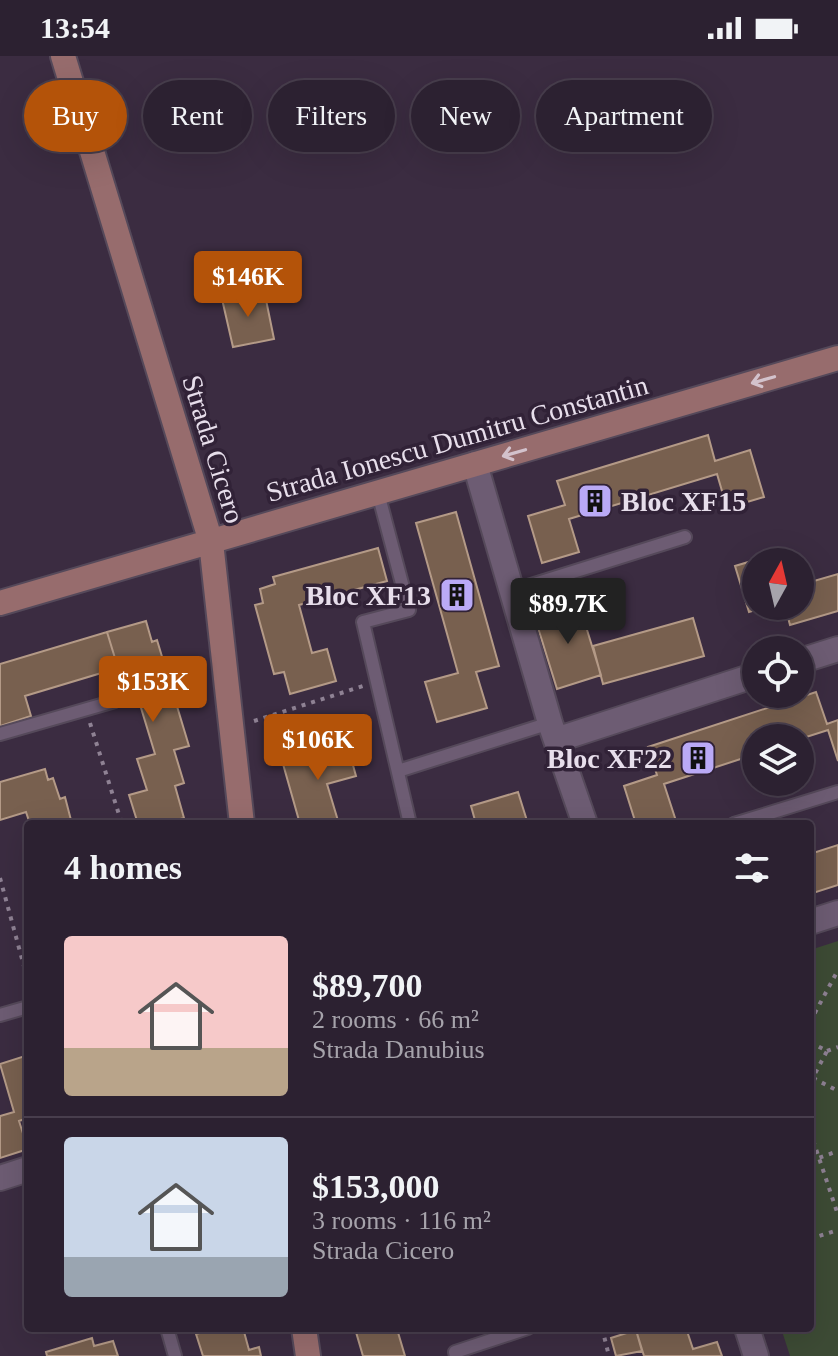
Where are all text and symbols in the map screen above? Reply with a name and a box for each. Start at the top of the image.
text: 13:54 [40,11,110,44]
chip: Buy [24,80,127,152]
chip: Rent [143,80,252,152]
chip: Filters [268,80,395,152]
chip: New [411,80,520,152]
chip: Apartment [536,80,712,152]
pin: $146K [192,251,304,319]
text: $146K [212,262,284,291]
street label: Strada Ionescu Dumitru Constantin [263,369,652,508]
street label: Strada Cicero [176,371,251,527]
one-way arrow [751,373,777,388]
one-way arrow [501,446,527,461]
building icon: Bloc XF15 [576,482,614,520]
place label: Bloc XF15 [621,486,746,517]
north arrow [742,548,814,620]
map controls [742,548,814,796]
building icon: Bloc XF13 [438,576,476,614]
pin: $89.7K [503,578,633,646]
place label: Bloc XF13 [306,580,431,611]
text: $89.7K [529,589,607,618]
button: locate [742,636,814,708]
pin: $153K [97,656,209,724]
text: $153K [117,667,189,696]
pin: $106K [262,714,374,782]
button: layers [742,724,814,796]
text: $106K [282,725,354,754]
building icon: Bloc XF22 [679,739,717,777]
place label: Bloc XF22 [547,743,672,774]
icon: filters [730,846,774,890]
text: 4 homes [64,849,182,886]
text: $89,700 [312,967,423,1004]
icon: home [128,968,224,1064]
text: 2 rooms · 66 m² [312,1005,479,1034]
text: Strada Danubius [312,1035,485,1064]
text: $153,000 [312,1168,440,1205]
icon: home [128,1169,224,1265]
text: 3 rooms · 116 m² [312,1206,491,1235]
text: Strada Cicero [312,1236,454,1265]

